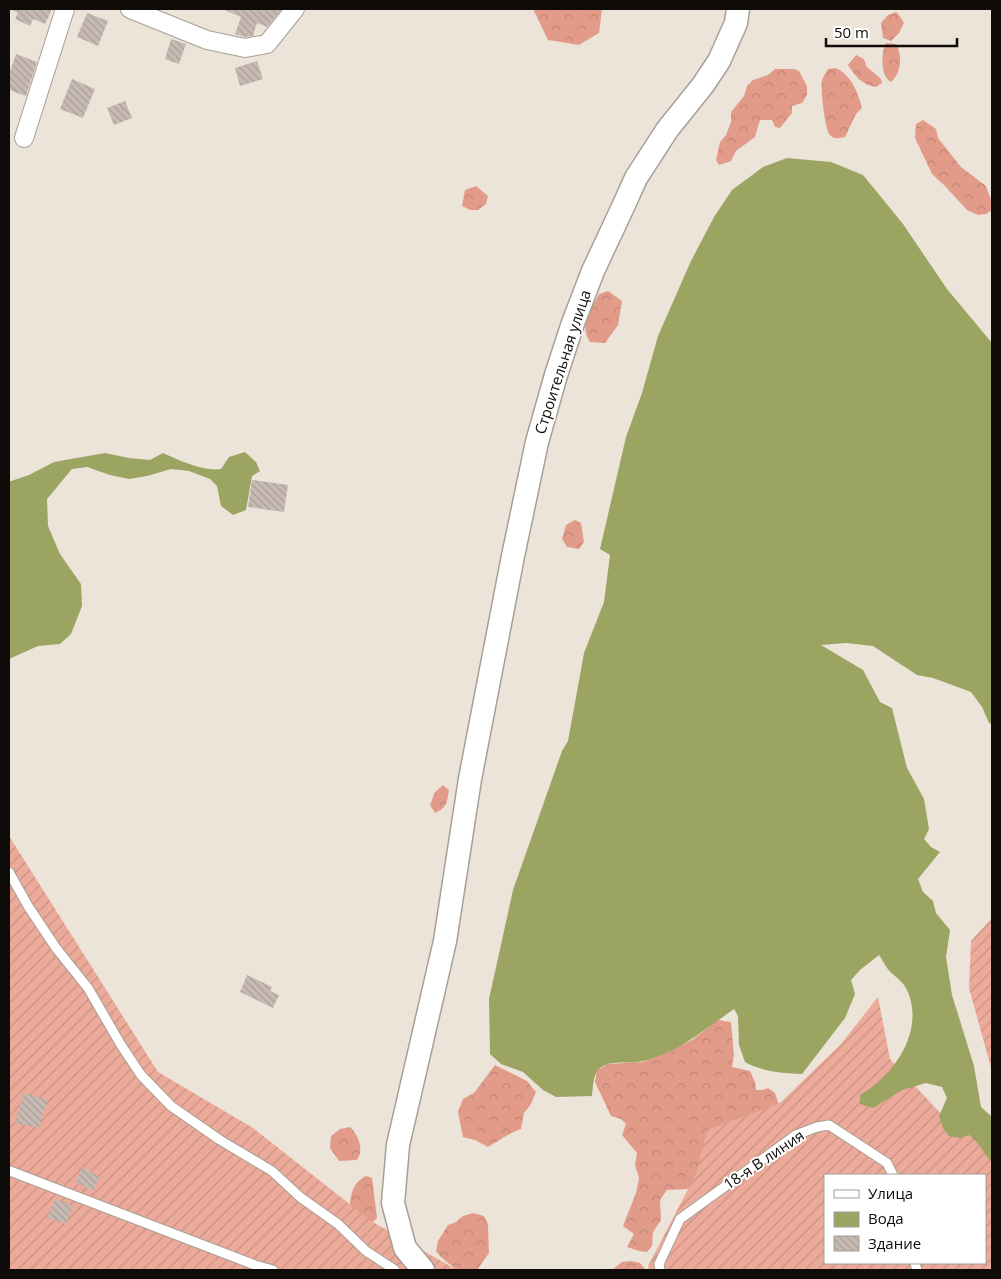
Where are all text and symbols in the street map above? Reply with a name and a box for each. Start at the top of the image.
scale bar [826,15,957,47]
text: 50 m [834,22,869,42]
street label: Строительная улица [529,287,595,436]
street label: 18-я В линия [719,1125,808,1194]
legend [824,1174,986,1264]
text: Улица [868,1183,913,1203]
text: Вода [868,1208,904,1228]
text: Здание [868,1233,921,1253]

